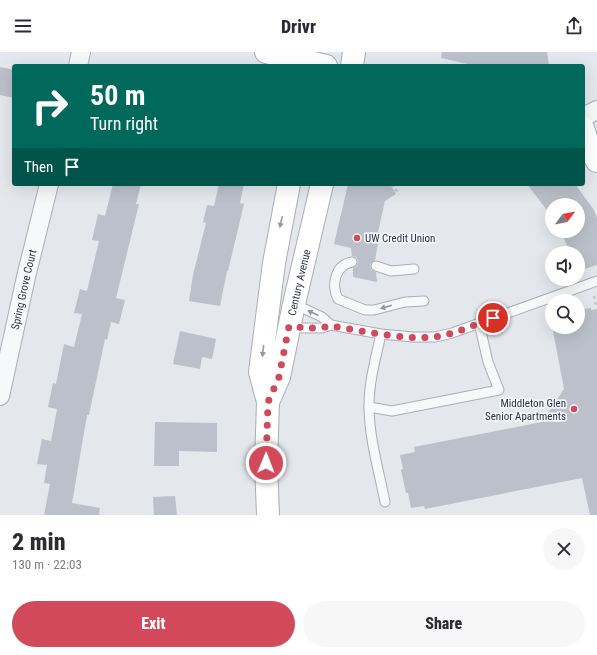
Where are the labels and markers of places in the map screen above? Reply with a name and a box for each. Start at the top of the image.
place label: UW Credit Union [365,232,435,245]
marker: UW Credit Union [352,233,362,243]
pin [476,301,510,335]
place label: Middleton Glen Senior Apartments [485,397,566,423]
marker: Middleton Glen Senior Apartments [569,404,579,414]

